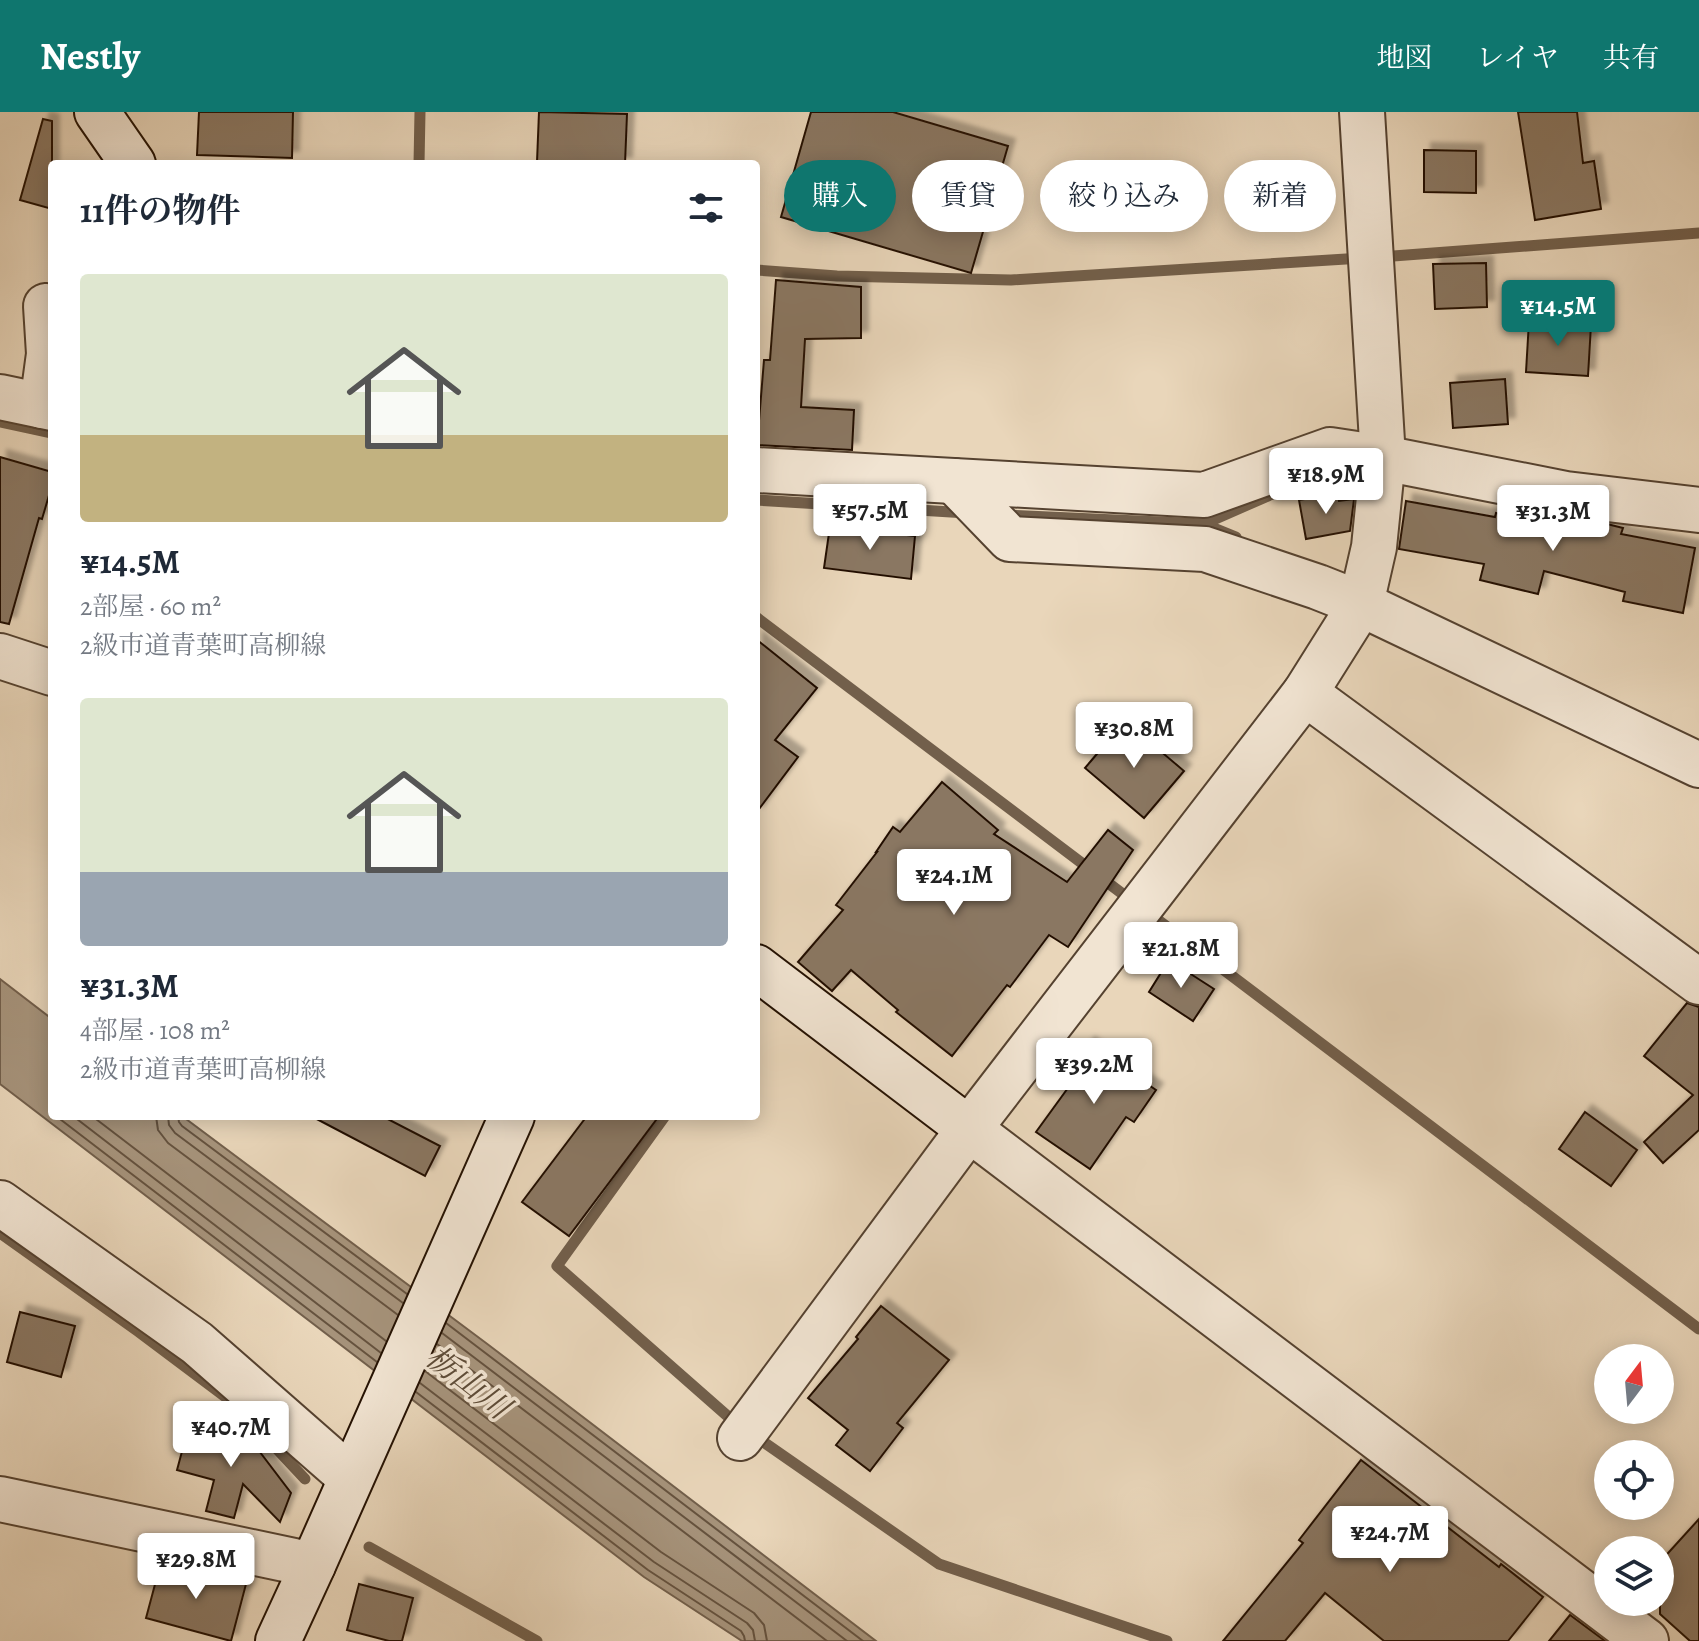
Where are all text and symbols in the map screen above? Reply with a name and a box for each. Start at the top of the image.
text: Nestly [40,30,140,82]
text: 地図 [1376,39,1432,77]
text: レイヤ [1476,39,1559,77]
text: 共有 [1603,39,1659,77]
chip: 購入 [784,160,896,232]
chip: 賃貸 [912,160,1024,232]
chip: 絞り込み [1040,160,1208,232]
chip: 新着 [1224,160,1336,232]
icon: filters [684,186,728,230]
text: 11件の物件 [80,187,240,234]
pin: ¥14.5M [1493,280,1623,348]
text: ¥14.5M [1520,288,1596,323]
icon: home [332,326,476,470]
pin: ¥18.9M [1261,448,1391,516]
text: ¥18.9M [1287,456,1365,491]
pin: ¥57.5M [805,484,935,552]
pin: ¥31.3M [1488,485,1618,553]
text: ¥57.5M [831,492,909,527]
text: ¥31.3M [1515,493,1591,528]
text: ¥14.5M [80,538,180,585]
text: 2部屋 · 60 m² [80,589,221,624]
text: 2級市道青葉町高柳線 [80,628,326,663]
pin: ¥30.8M [1069,702,1199,770]
text: ¥30.8M [1094,710,1174,745]
icon: home [332,750,476,894]
pin: ¥24.1M [889,849,1019,917]
text: ¥24.1M [915,857,993,892]
pin: ¥21.8M [1116,922,1246,990]
text: ¥21.8M [1142,930,1220,965]
text: ¥31.3M [80,962,179,1009]
text: 4部屋 · 108 m² [80,1013,230,1048]
pin: ¥39.2M [1029,1038,1159,1106]
text: ¥39.2M [1054,1046,1134,1081]
text: 2級市道青葉町高柳線 [80,1052,326,1087]
water label: 栃山川 [417,1335,522,1431]
north arrow [1594,1344,1674,1424]
map controls [1594,1344,1674,1616]
pin: ¥40.7M [166,1401,296,1469]
text: ¥40.7M [191,1409,271,1444]
button: locate [1594,1440,1674,1520]
pin: ¥24.7M [1325,1506,1455,1574]
text: ¥24.7M [1350,1514,1430,1549]
pin: ¥29.8M [131,1533,261,1601]
button: layers [1594,1536,1674,1616]
text: ¥29.8M [155,1541,237,1576]

